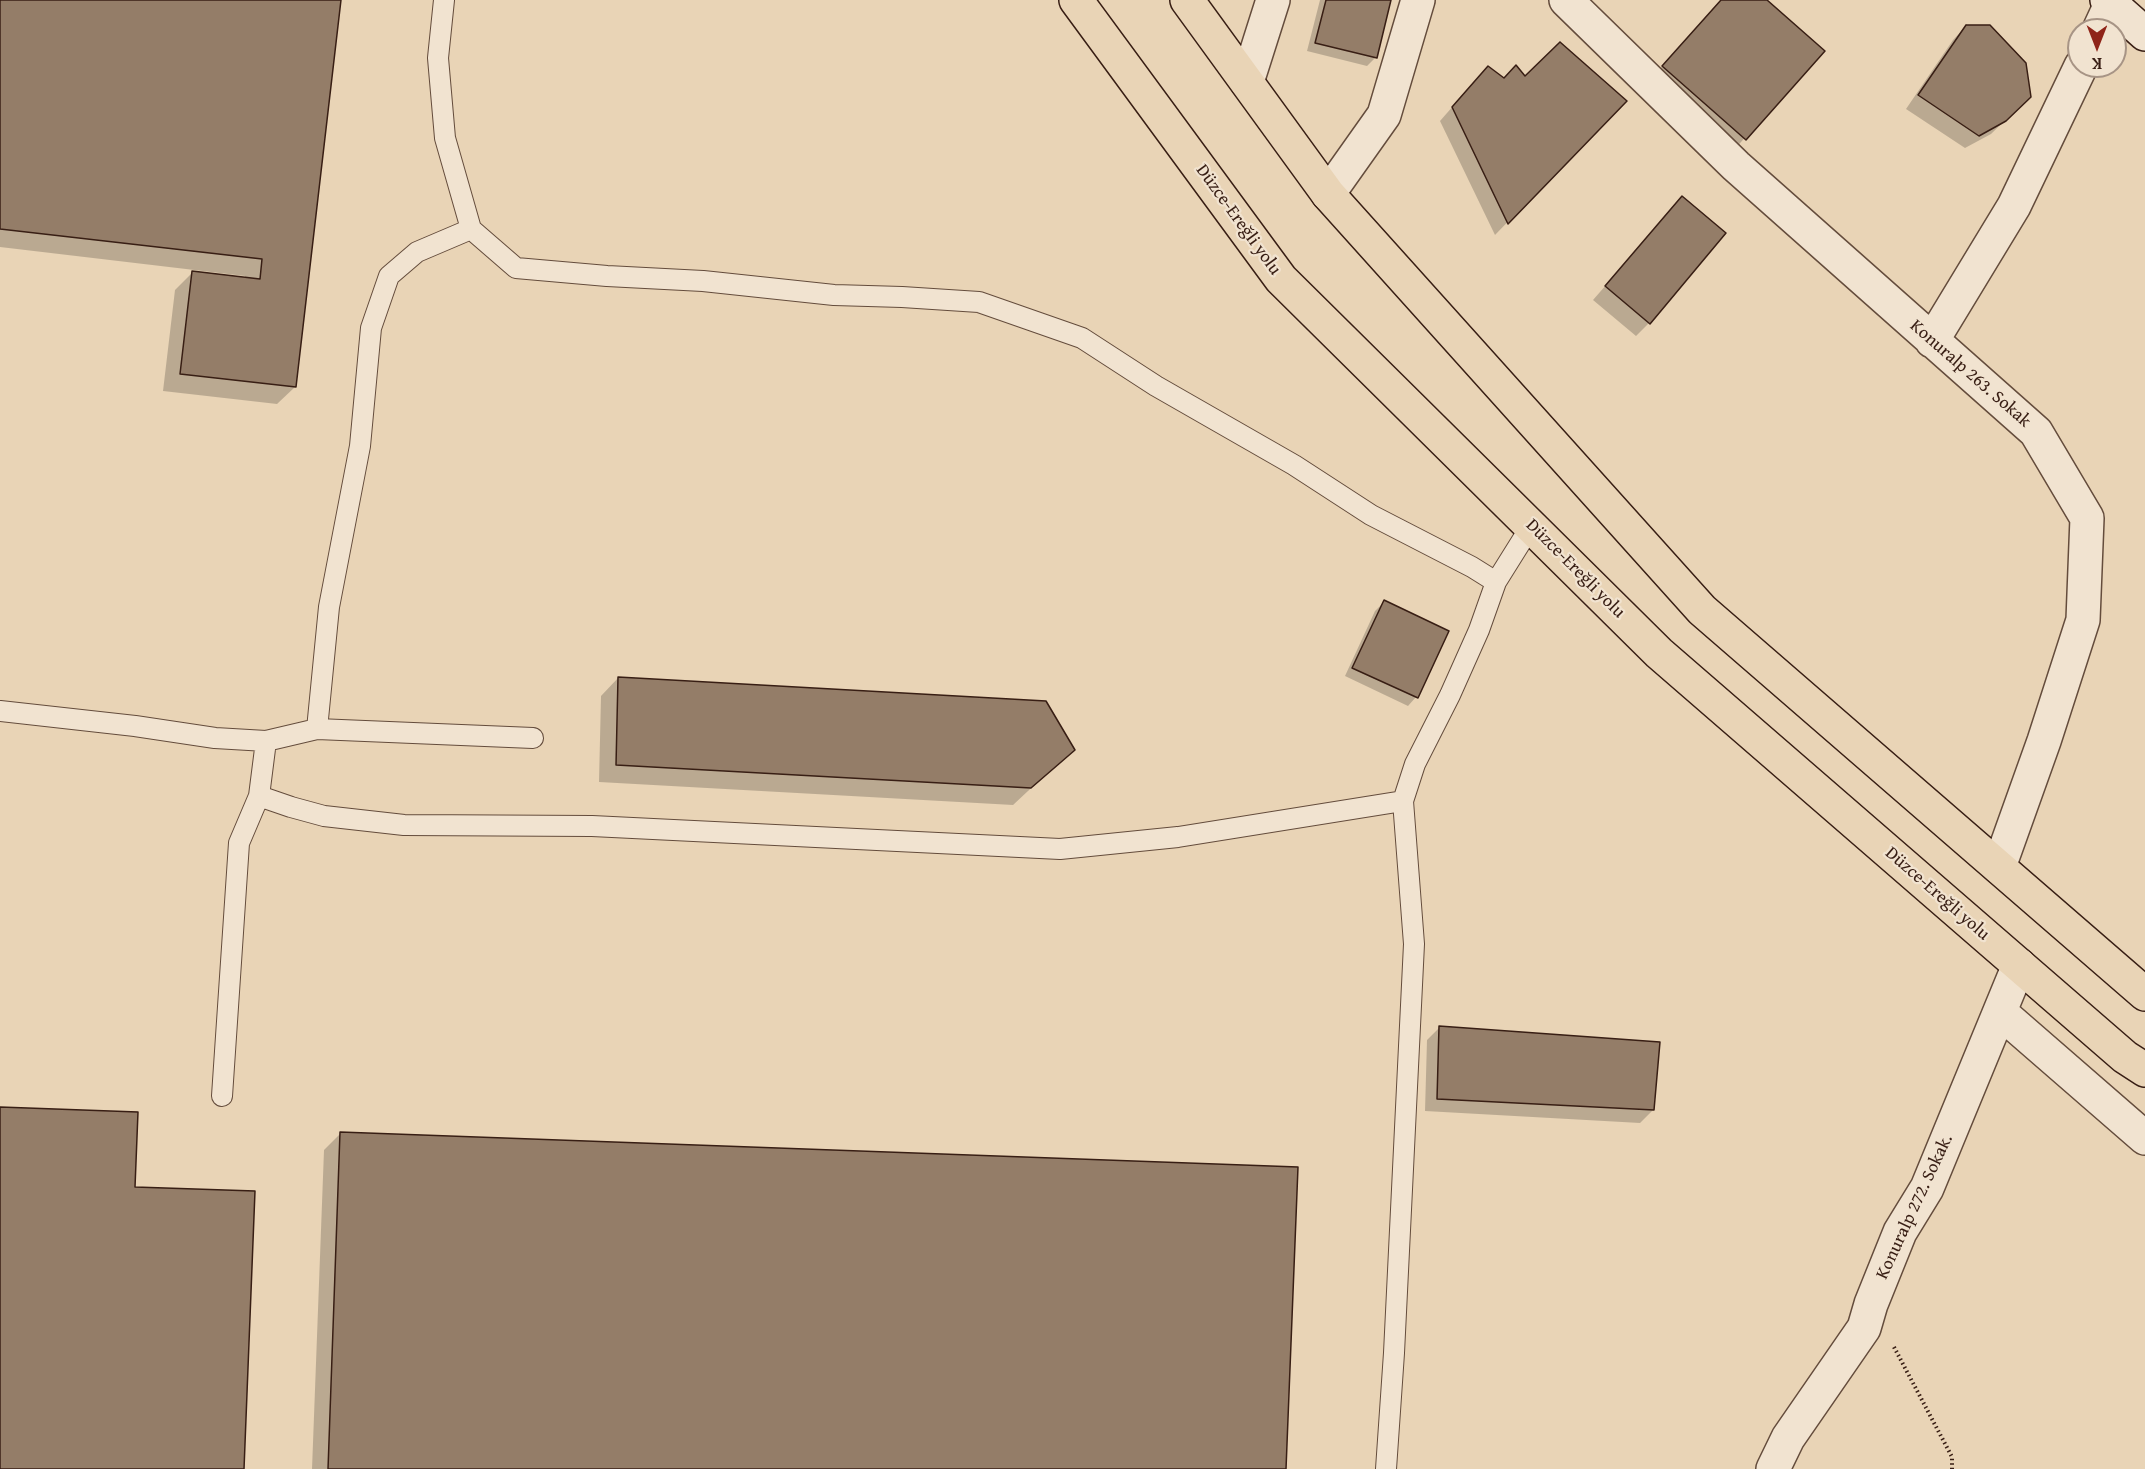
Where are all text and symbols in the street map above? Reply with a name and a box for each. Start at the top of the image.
north arrow [2067,18,2127,78]
text: K [2092,52,2102,76]
street label: Düzce-Ereğli yolu [1191,160,1285,280]
street label: Konuralp 263. Sokak [1905,316,2035,432]
street label: Düzce-Ereğli yolu [1521,515,1629,623]
street label: Düzce-Ereğli yolu [1880,843,1994,945]
street label: Konuralp 272. Sokak. [1872,1131,1958,1283]

